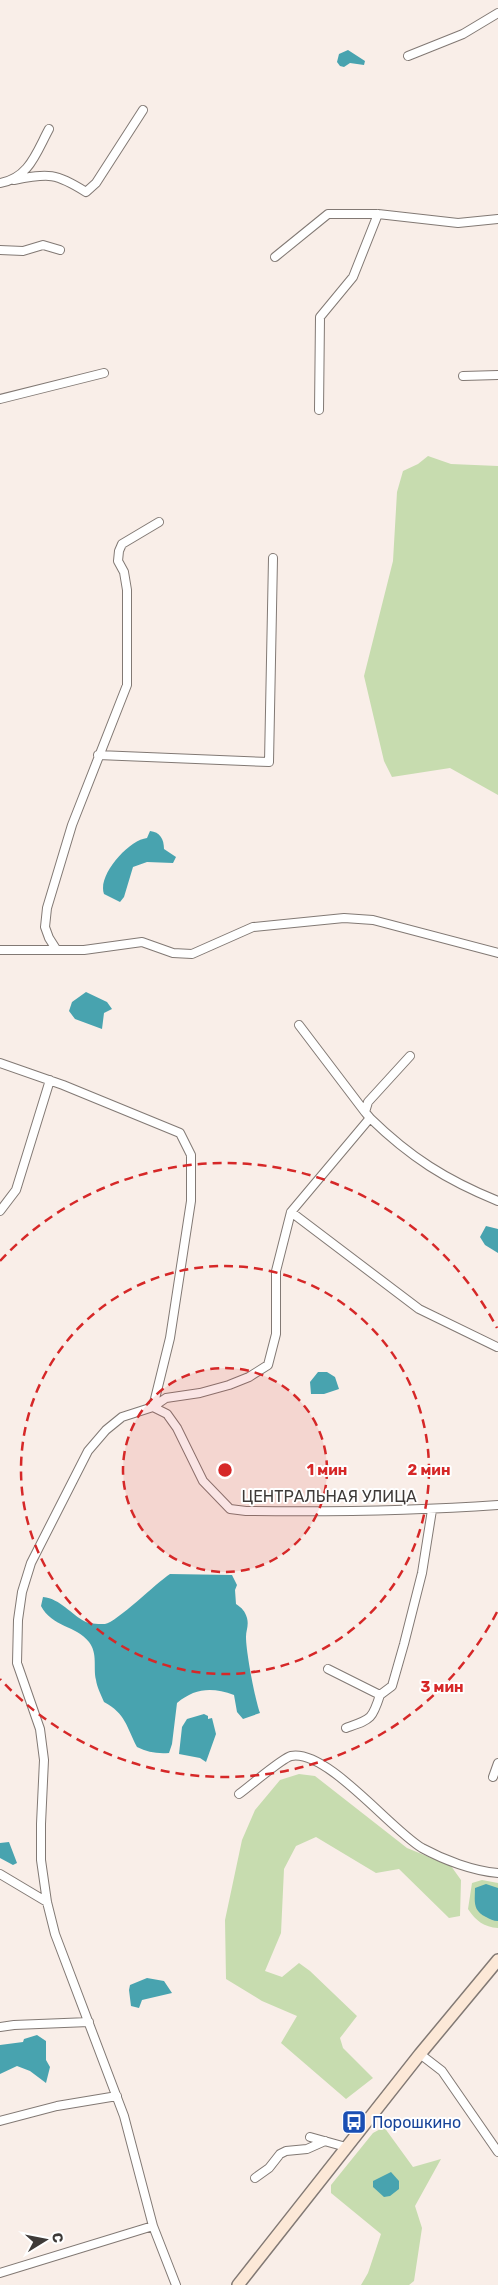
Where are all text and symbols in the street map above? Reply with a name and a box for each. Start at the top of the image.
centre of rings [216,1461,234,1479]
text: 1 мин [307,1461,347,1479]
text: 2 мин [408,1461,450,1479]
street label: ЦЕНТРАЛЬНАЯ УЛИЦА [241,1487,417,1506]
text: 3 мин [420,1678,464,1696]
bus stop icon: Порошкино [341,2109,367,2135]
place label: Порошкино [372,2113,461,2132]
north arrow [20,2215,70,2265]
text: С [48,2232,67,2244]

